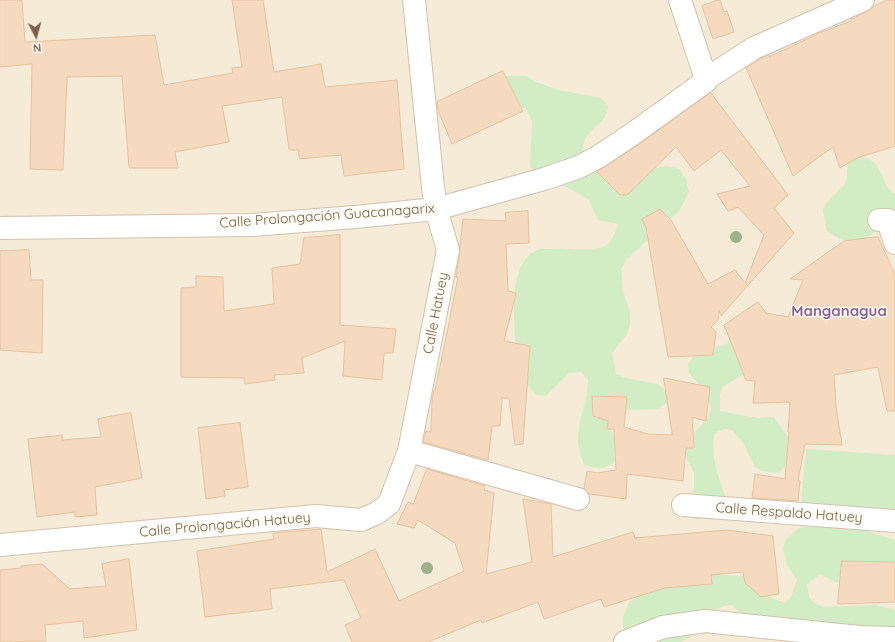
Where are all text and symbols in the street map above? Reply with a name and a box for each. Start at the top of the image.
north arrow [16,16,56,56]
text: N [32,41,42,55]
street label: Calle Prolongación Guacanagarix [219,200,435,232]
street label: Calle Hatuey [420,271,452,355]
district label: Manganagua [791,302,887,320]
street label: Calle Respaldo Hatuey [715,499,863,527]
street label: Calle Prolongación Hatuey [139,509,311,541]

